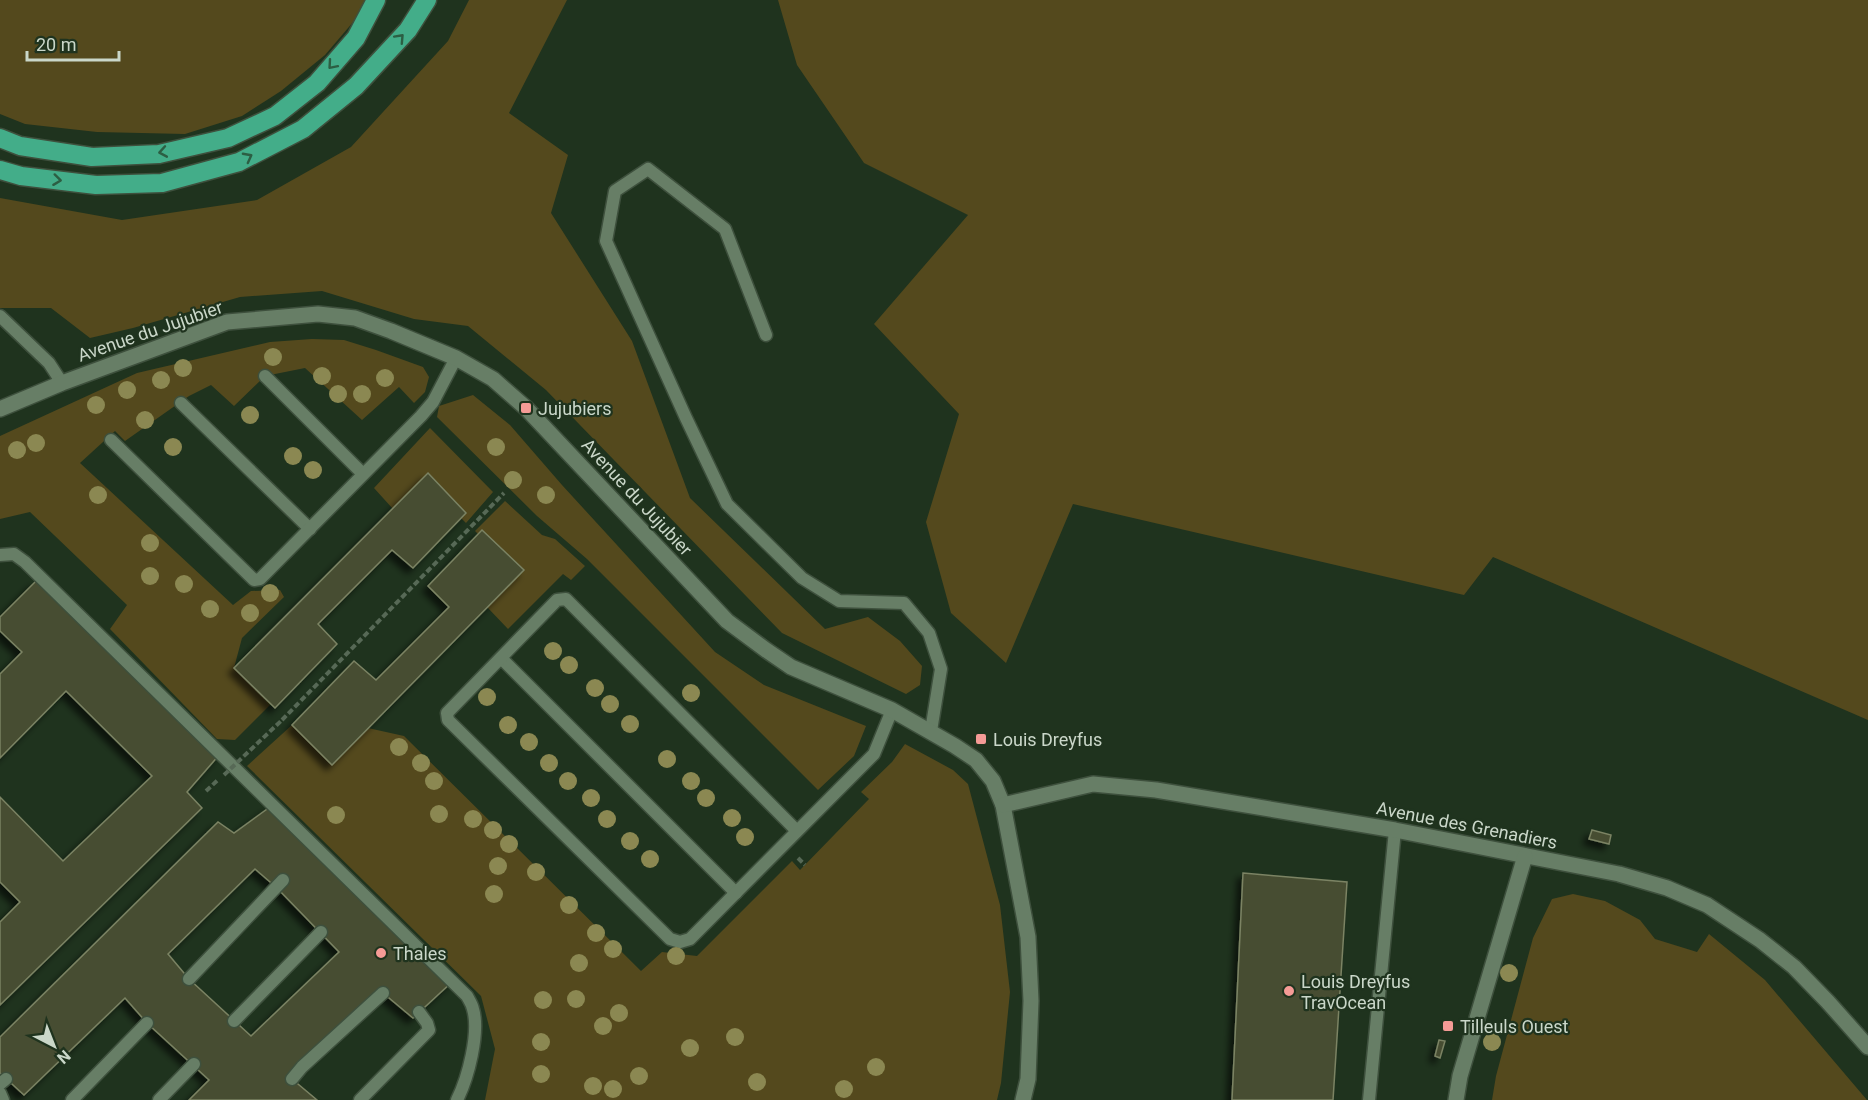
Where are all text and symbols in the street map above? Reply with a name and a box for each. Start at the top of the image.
scale bar [27,24,118,62]
text: 20 m [36,34,76,55]
one-way arrow [393,34,404,45]
one-way arrow [328,59,339,69]
one-way arrow [158,146,168,158]
one-way arrow [242,153,252,164]
one-way arrow [53,174,62,186]
street label: Avenue du Jujubier [75,296,225,366]
place label: Jujubiers [538,398,612,419]
marker: Jujubiers [519,401,533,415]
street label: Avenue du Jujubier [577,434,697,560]
place label: Louis Dreyfus [993,729,1102,750]
marker: Louis Dreyfus [974,732,988,746]
street label: Avenue des Grenadiers [1375,797,1559,853]
place label: Thales [393,943,447,964]
marker: Thales [374,946,388,960]
place label: Louis Dreyfus TravOcean [1301,971,1410,1013]
marker: Louis Dreyfus TravOcean [1282,984,1296,998]
north arrow [24,1016,84,1076]
place label: Tilleuls Ouest [1460,1016,1569,1037]
marker: Tilleuls Ouest [1441,1019,1455,1033]
text: N [53,1046,74,1068]

